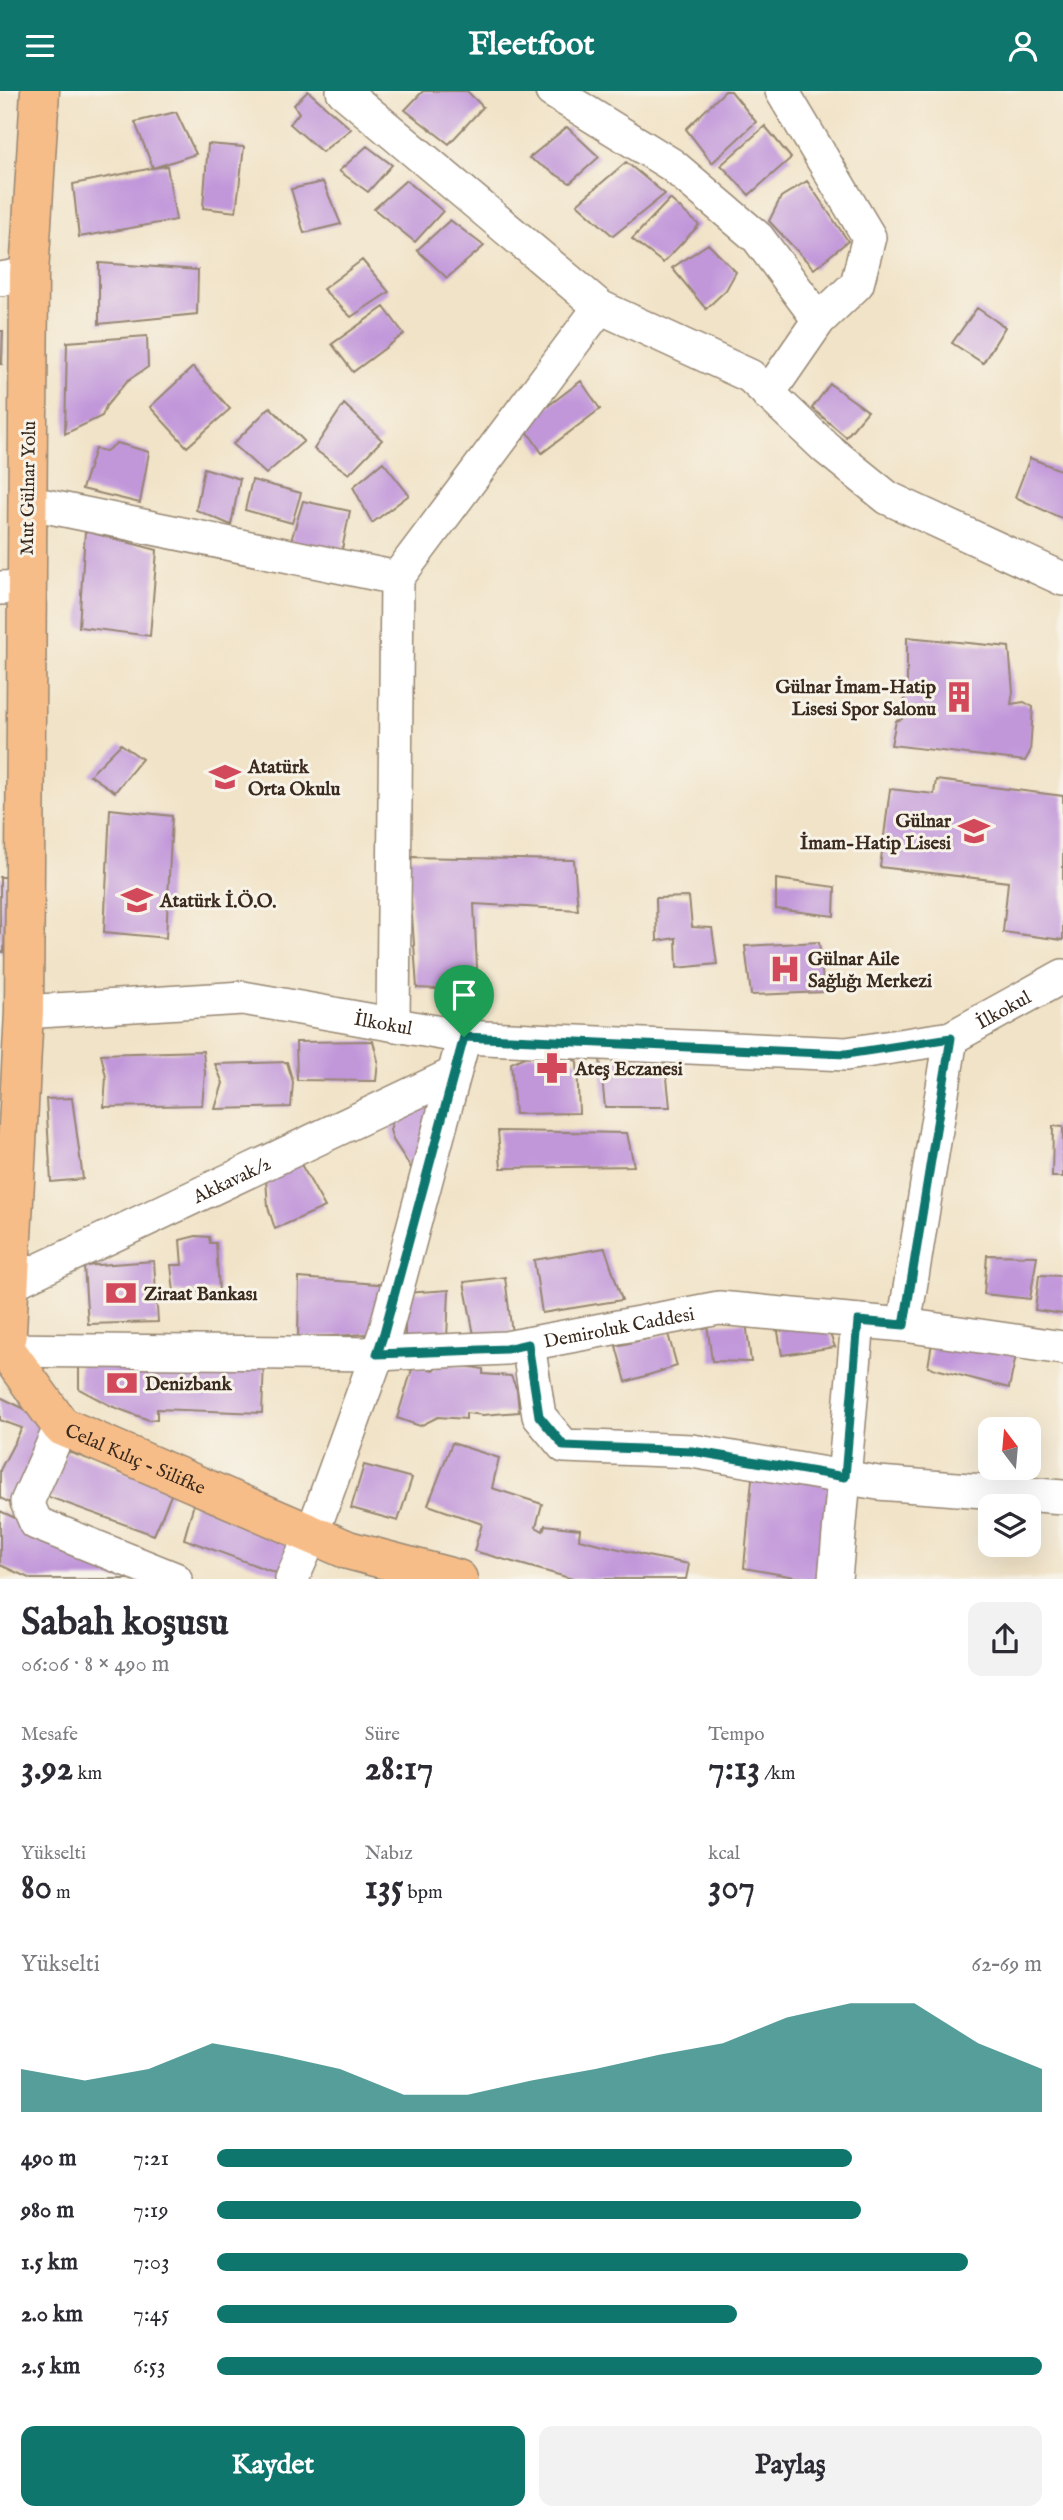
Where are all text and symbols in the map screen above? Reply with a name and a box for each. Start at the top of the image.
text: Fleetfoot [468,25,595,66]
icon: menu [21,27,59,65]
icon: person [1004,27,1042,65]
street label: Mut Gülnar Yolu [16,420,42,556]
place label: Gülnar İmam-Hatip Lisesi Spor Salonu [775,675,937,722]
building icon: Gülnar İmam-Hatip Lisesi Spor Salonu [942,680,976,714]
place label: Atatürk Orta Okulu [247,756,340,802]
school or university icon: Atatürk Orta Okulu [208,760,242,794]
place label: Gülnar İmam-Hatip Lisesi [800,810,952,856]
school or university icon: Gülnar İmam-Hatip Lisesi [957,814,991,848]
school or university icon: Atatürk İ.Ö.O. [120,883,154,917]
place label: Atatürk İ.Ö.O. [159,889,276,914]
place label: Gülnar Aile Sağlığı Merkezi [808,948,932,994]
hospital icon: Gülnar Aile Sağlığı Merkezi [768,952,802,986]
pin [434,965,494,1037]
icon: arrive [445,976,483,1014]
street label: İlkokul [973,986,1036,1036]
street label: İlkokul [352,1008,415,1042]
pharmacy icon: Ateş Eczanesi [535,1051,569,1085]
place label: Ateş Eczanesi [574,1058,683,1082]
street label: Akkavak/2 [189,1152,275,1210]
bank icon: Ziraat Bankası [104,1276,138,1310]
place label: Ziraat Bankası [144,1283,258,1307]
street label: Demiroluk Caddesi [542,1303,697,1355]
bank icon: Denizbank [105,1366,139,1400]
place label: Denizbank [145,1373,232,1397]
north arrow [978,1417,1041,1481]
map controls [978,1417,1041,1557]
street label: Celal Kılıç - Silifke [61,1419,209,1501]
button: layers [978,1494,1041,1557]
text: Sabah koşusu [21,1600,229,1648]
button: share [968,1602,1042,1676]
text: 06:06 · 8 × 490 m [21,1650,170,1679]
text: Mesafe [21,1723,78,1747]
text: Süre [365,1723,400,1747]
text: Tempo [708,1723,764,1747]
text: 3.92 [21,1747,73,1792]
text: 28:17 [365,1747,433,1792]
text: 7:13 [708,1747,760,1792]
text: km [73,1762,102,1786]
text: /km [760,1762,796,1786]
text: Yükselti [21,1842,86,1866]
text: Nabız [365,1842,413,1866]
text: kcal [708,1842,740,1866]
text: 80 [21,1866,52,1911]
text: 135 [365,1866,403,1911]
text: 307 [708,1866,755,1911]
text: m [52,1881,71,1905]
text: bpm [403,1881,443,1905]
text: Yükselti [21,1950,100,1979]
text: 62–69 m [971,1950,1042,1979]
text: 490 m [21,2144,76,2173]
text: 7:21 [133,2144,169,2173]
text: 980 m [21,2196,74,2225]
text: 7:19 [133,2196,168,2225]
text: 1.5 km [21,2248,78,2277]
text: 7:03 [133,2248,170,2277]
text: 2.0 km [21,2300,83,2329]
text: 7:45 [133,2300,169,2329]
text: 2.5 km [21,2352,80,2381]
text: 6:53 [133,2352,166,2381]
button: Kaydet [21,2426,525,2506]
button: Paylaş [539,2426,1042,2506]

